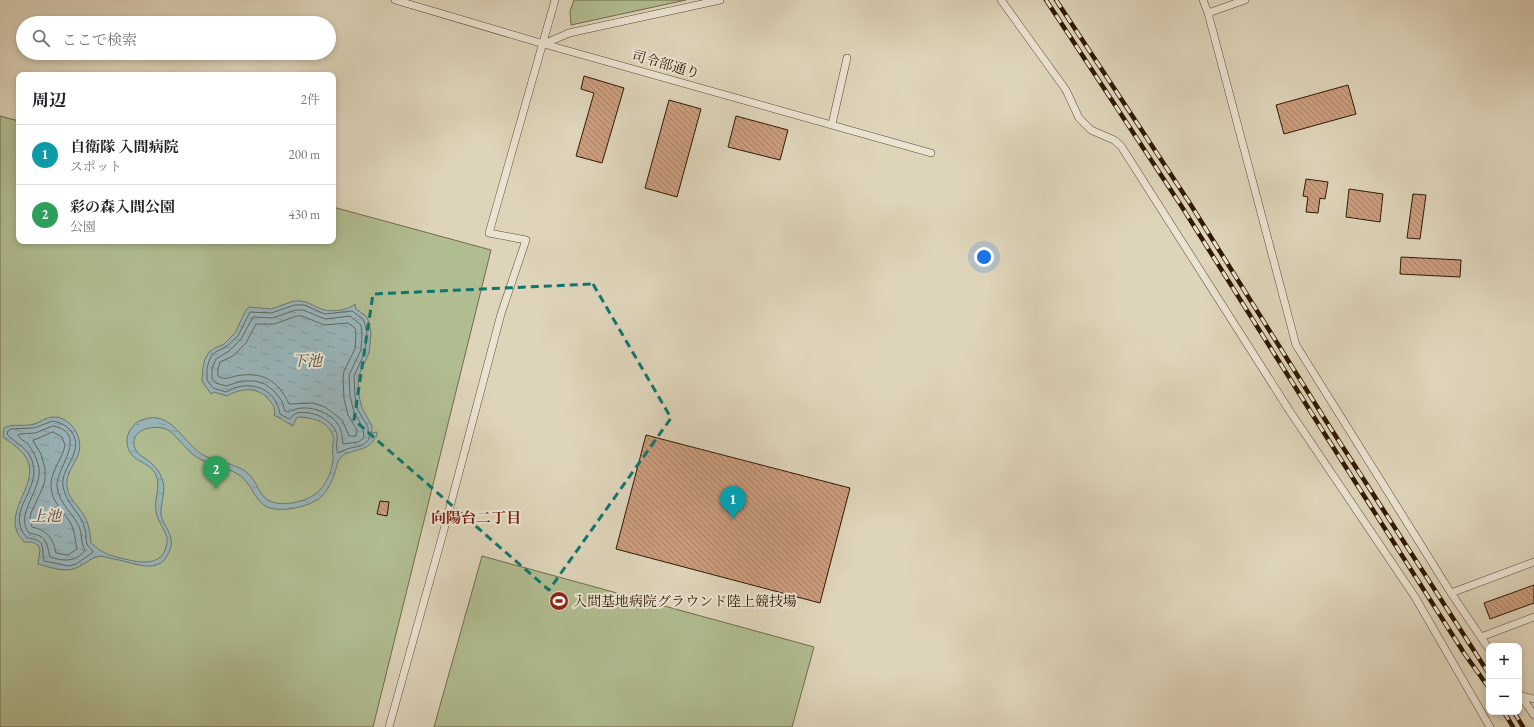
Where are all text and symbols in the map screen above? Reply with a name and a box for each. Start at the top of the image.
search box [16,16,336,60]
icon: search [30,27,52,49]
text: ここで検索 [62,30,137,49]
street label: 司令部通り [630,46,702,82]
text: 周辺 [32,89,66,111]
text: 2件 [301,91,320,108]
text: 自衛隊 入間病院 [70,137,179,156]
text: 1 [42,146,48,163]
text: 200 m [289,146,320,163]
text: スポット [70,158,122,175]
text: 彩の森入間公園 [70,197,175,216]
text: 2 [42,206,48,223]
text: 430 m [289,206,320,223]
text: 公園 [70,218,96,235]
your location [974,247,994,267]
water label: 下池 [292,351,324,370]
pin: 2 [203,456,229,489]
pin: 1 [720,486,746,519]
water label: 上池 [31,506,63,525]
district label: 向陽台二丁目 [431,508,521,527]
sports icon: 入間基地病院グラウンド陸上競技場 [548,590,570,612]
place label: 入間基地病院グラウンド陸上競技場 [573,592,797,610]
map controls [1486,643,1522,715]
button: + [1486,643,1522,679]
button: − [1486,679,1522,715]

